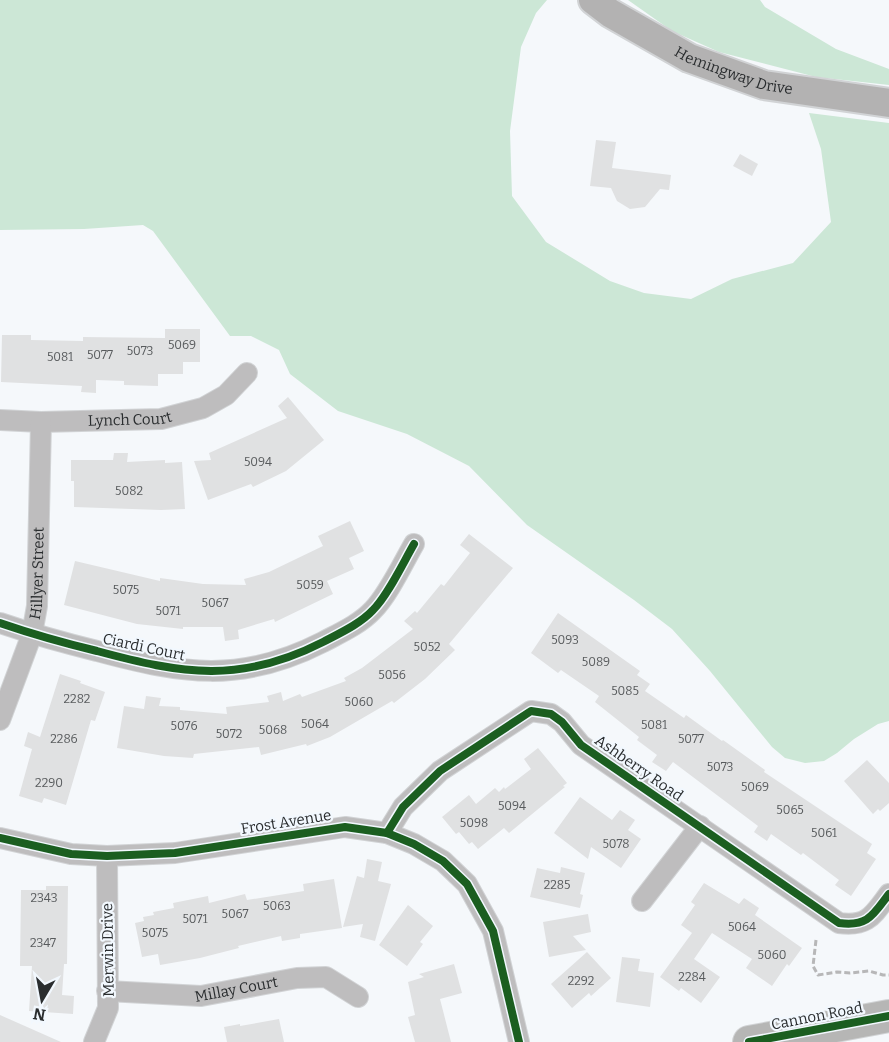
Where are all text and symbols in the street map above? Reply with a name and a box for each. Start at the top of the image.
street label: Hemingway Drive [671,43,794,98]
house number: 5069 [168,338,196,352]
house number: 5073 [127,344,154,358]
house number: 5077 [87,348,113,362]
house number: 5081 [47,350,73,364]
street label: Lynch Court [88,407,174,430]
house number: 5094 [244,455,272,469]
house number: 5082 [115,484,143,498]
street label: Hillyer Street [26,526,48,621]
house number: 5059 [296,578,324,592]
house number: 5075 [113,583,139,597]
house number: 5067 [202,596,229,610]
house number: 5071 [155,604,181,618]
street label: Ciardi Court [101,630,187,665]
house number: 5093 [551,633,579,647]
house number: 5052 [414,640,440,654]
house number: 5089 [582,655,610,669]
house number: 5056 [378,668,406,682]
house number: 5085 [611,684,639,698]
house number: 2282 [64,692,90,706]
house number: 5060 [345,695,373,709]
house number: 5064 [301,717,329,731]
house number: 5081 [641,718,667,732]
house number: 5076 [170,719,198,733]
house number: 5068 [259,723,287,737]
house number: 5072 [216,727,242,741]
street label: Ashberry Road [592,731,687,805]
house number: 2286 [50,732,78,746]
house number: 5077 [678,732,704,746]
house number: 5073 [707,760,734,774]
house number: 2290 [35,776,63,790]
house number: 5069 [741,780,769,794]
house number: 5094 [498,799,526,813]
house number: 5065 [776,803,804,817]
street label: Frost Avenue [239,806,333,838]
house number: 5098 [460,816,488,830]
house number: 5061 [811,826,837,840]
house number: 5078 [602,837,630,851]
house number: 2285 [544,878,570,892]
house number: 2343 [30,891,58,905]
house number: 5063 [263,899,291,913]
street label: Merwin Drive [98,903,118,997]
house number: 5067 [222,907,249,921]
house number: 5071 [182,912,208,926]
house number: 5064 [728,920,756,934]
house number: 5075 [142,926,168,940]
house number: 2347 [30,936,56,950]
house number: 5060 [758,948,786,962]
north arrow [12,970,72,1030]
house number: 2284 [678,970,706,984]
street label: Millay Court [193,973,280,1006]
house number: 2292 [568,974,594,988]
street label: Cannon Road [770,998,864,1034]
text: N [32,1004,47,1025]

